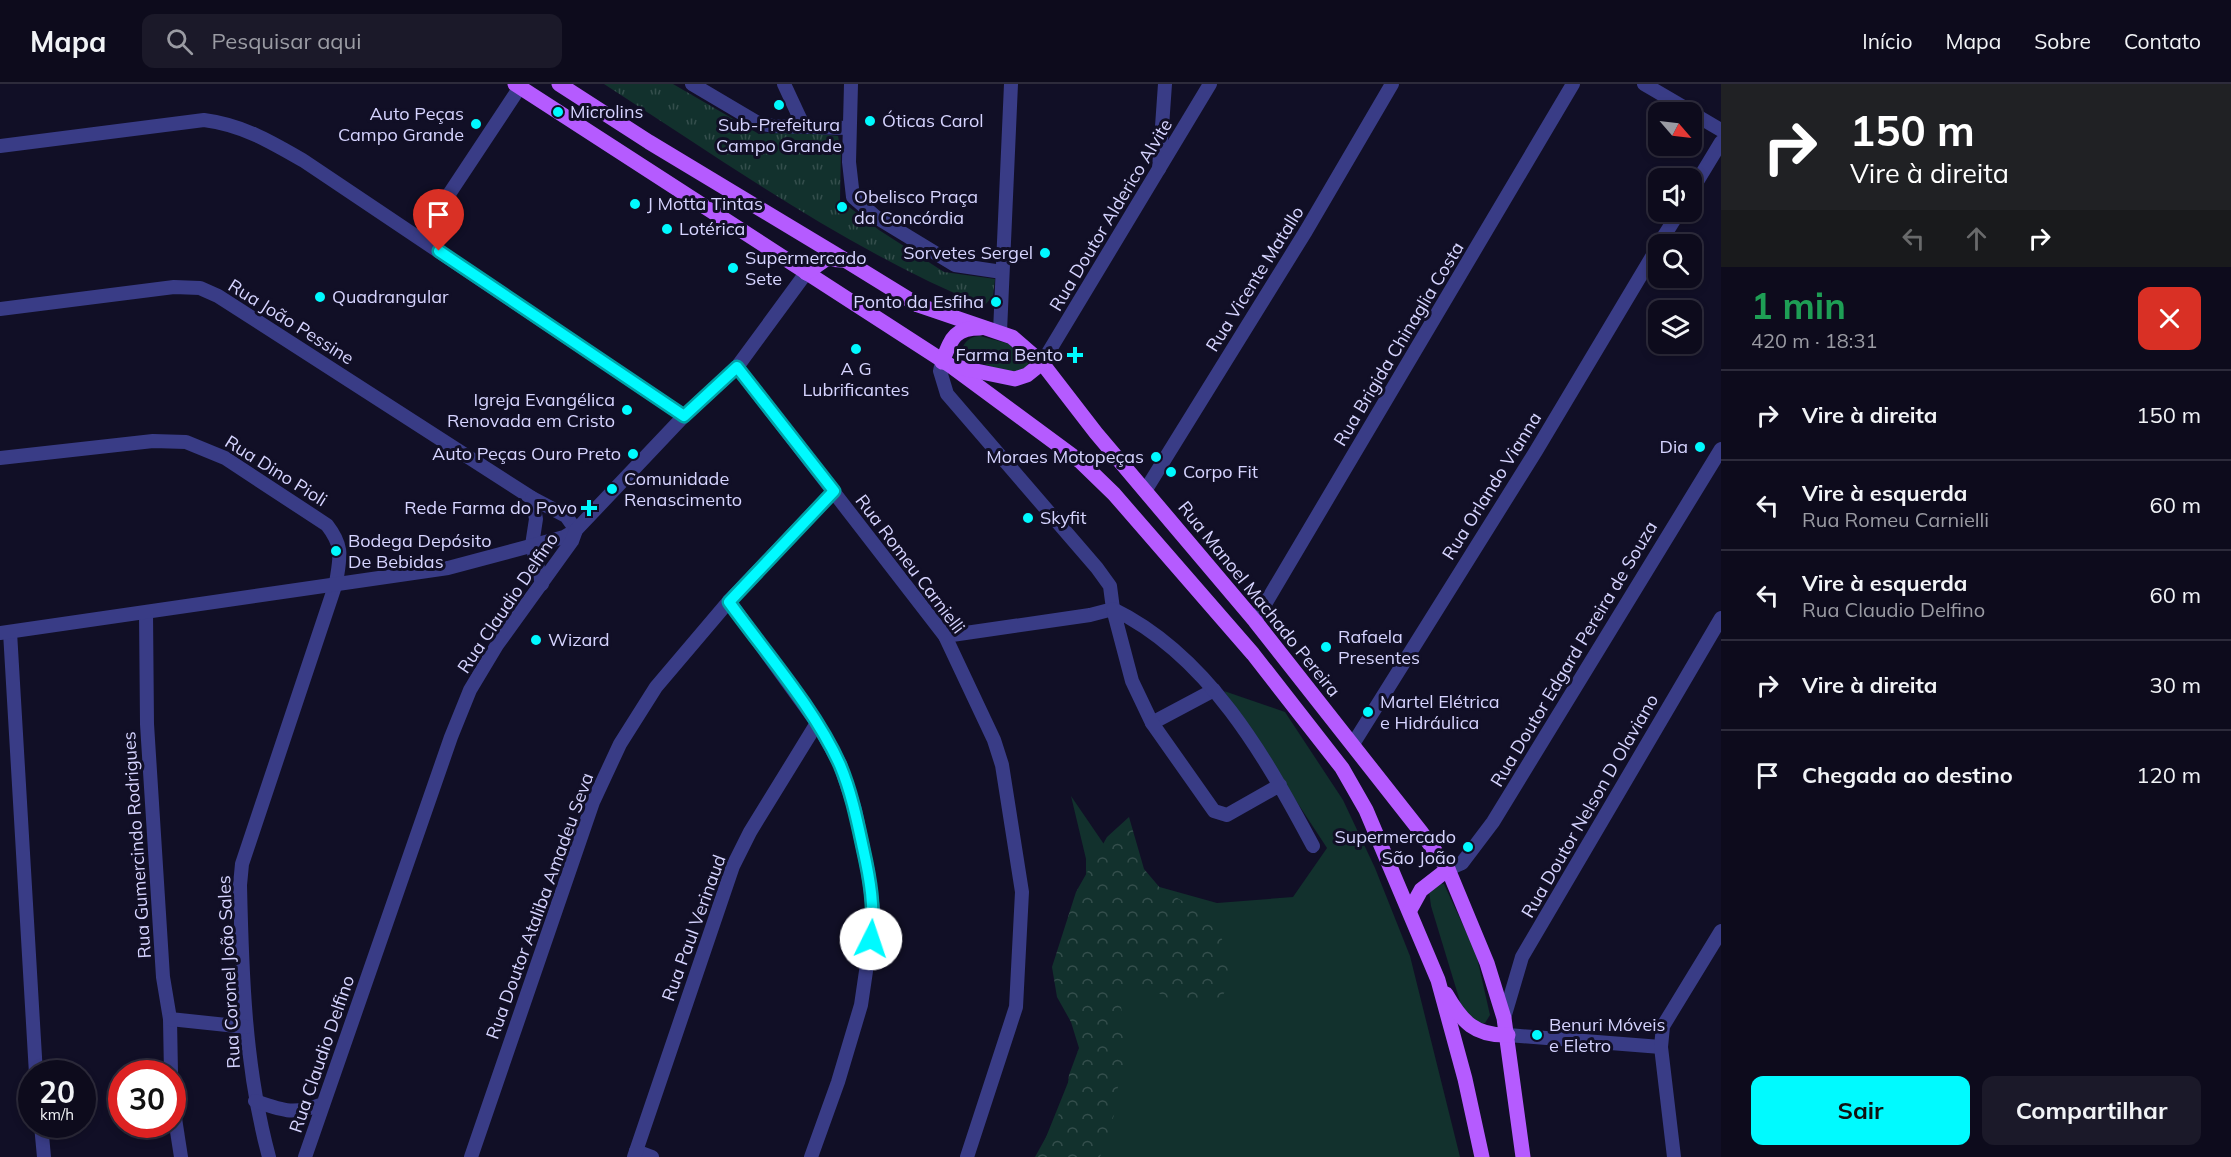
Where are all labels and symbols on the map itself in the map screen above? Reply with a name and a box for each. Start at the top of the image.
marker: Sub-Prefeitura Campo Grande [772,98,786,112]
place label: Microlins [570,100,643,123]
place label: Auto Peças Campo Grande [338,102,464,146]
north arrow [1648,102,1702,156]
marker: Microlins [551,105,565,119]
place label: Óticas Carol [882,109,984,132]
place label: Sub-Prefeitura Campo Grande [716,113,842,157]
marker: Óticas Carol [863,114,877,128]
street label: Rua Doutor Alderico Alvite [1044,114,1177,315]
marker: Auto Peças Campo Grande [469,117,483,131]
place label: Obelisco Praça da Concórdia [854,185,978,229]
pin [413,189,464,251]
place label: J Motta Tintas [647,192,763,215]
marker: J Motta Tintas [628,197,642,211]
marker: Obelisco Praça da Concórdia [835,200,849,214]
street label: Rua Vicente Matallo [1201,202,1309,356]
place label: Lotérica [679,217,745,240]
marker: Lotérica [660,222,674,236]
street label: Rua Brigida Chinaglia Costa [1328,237,1469,450]
place label: Sorvetes Sergel [903,241,1033,264]
place label: Supermercado Sete [745,246,866,290]
marker: Sorvetes Sergel [1038,246,1052,260]
marker: Supermercado Sete [726,261,740,275]
street label: Rua João Pessine [224,274,358,369]
place label: Quadrangular [332,285,449,308]
marker: Quadrangular [313,290,327,304]
place label: Ponto da Esfiha [853,290,984,313]
marker: Ponto da Esfiha [989,295,1003,309]
marker: A G Lubrificantes [849,342,863,356]
place label: Farma Bento [956,343,1063,366]
marker: Farma Bento [1068,348,1082,362]
place label: A G Lubrificantes [802,357,910,401]
place label: Igreja Evangélica Renovada em Cristo [447,388,615,432]
marker: Igreja Evangélica Renovada em Cristo [620,403,634,417]
street label: Rua Orlando Vianna [1437,408,1546,564]
street label: Rua Dino Pioli [221,430,332,511]
place label: Dia [1659,435,1688,458]
marker: Dia [1693,440,1707,454]
place label: Auto Peças Ouro Preto [432,442,621,465]
place label: Moraes Motopeças [986,445,1144,468]
marker: Auto Peças Ouro Preto [626,447,640,461]
marker: Moraes Motopeças [1149,450,1163,464]
place label: Corpo Fit [1183,460,1258,483]
marker: Corpo Fit [1164,465,1178,479]
place label: Comunidade Renascimento [624,467,742,511]
marker: Comunidade Renascimento [605,482,619,496]
street label: Rua Romeu Carnielli [851,490,970,638]
place label: Rede Farma do Povo [404,496,577,519]
street label: Rua Manoel Machado Pereira [1173,496,1346,701]
marker: Rede Farma do Povo [582,501,596,515]
place label: Skyfit [1040,506,1087,529]
marker: Skyfit [1021,511,1035,525]
street label: Rua Doutor Edgard Pereira de Souza [1485,517,1662,791]
street label: Rua Claudio Delfino [452,528,563,677]
place label: Bodega Depósito De Bebidas [348,529,491,573]
marker: Bodega Depósito De Bebidas [329,544,343,558]
place label: Rafaela Presentes [1338,625,1420,669]
place label: Wizard [548,628,610,651]
marker: Wizard [529,633,543,647]
marker: Rafaela Presentes [1319,640,1333,654]
place label: Martel Elétrica e Hidráulica [1380,690,1500,734]
street label: Rua Doutor Nelson D Olaviano [1516,690,1663,922]
marker: Martel Elétrica e Hidráulica [1361,705,1375,719]
street label: Rua Gumercindo Rodrigues [117,731,156,959]
street label: Rua Doutor Ataliba Amadeu Seva [481,770,599,1042]
place label: Supermercado São João [1335,825,1456,869]
marker: Supermercado São João [1461,840,1475,854]
street label: Rua Paul Verinaud [656,851,731,1004]
street label: Rua Coronel João Sales [212,875,245,1069]
position arrow [839,907,903,971]
street label: Rua Claudio Delfino [284,972,359,1136]
place label: Benuri Móveis e Eletro [1549,1013,1666,1057]
marker: Benuri Móveis e Eletro [1530,1028,1544,1042]
speed limit sign: 30 [108,1060,186,1138]

